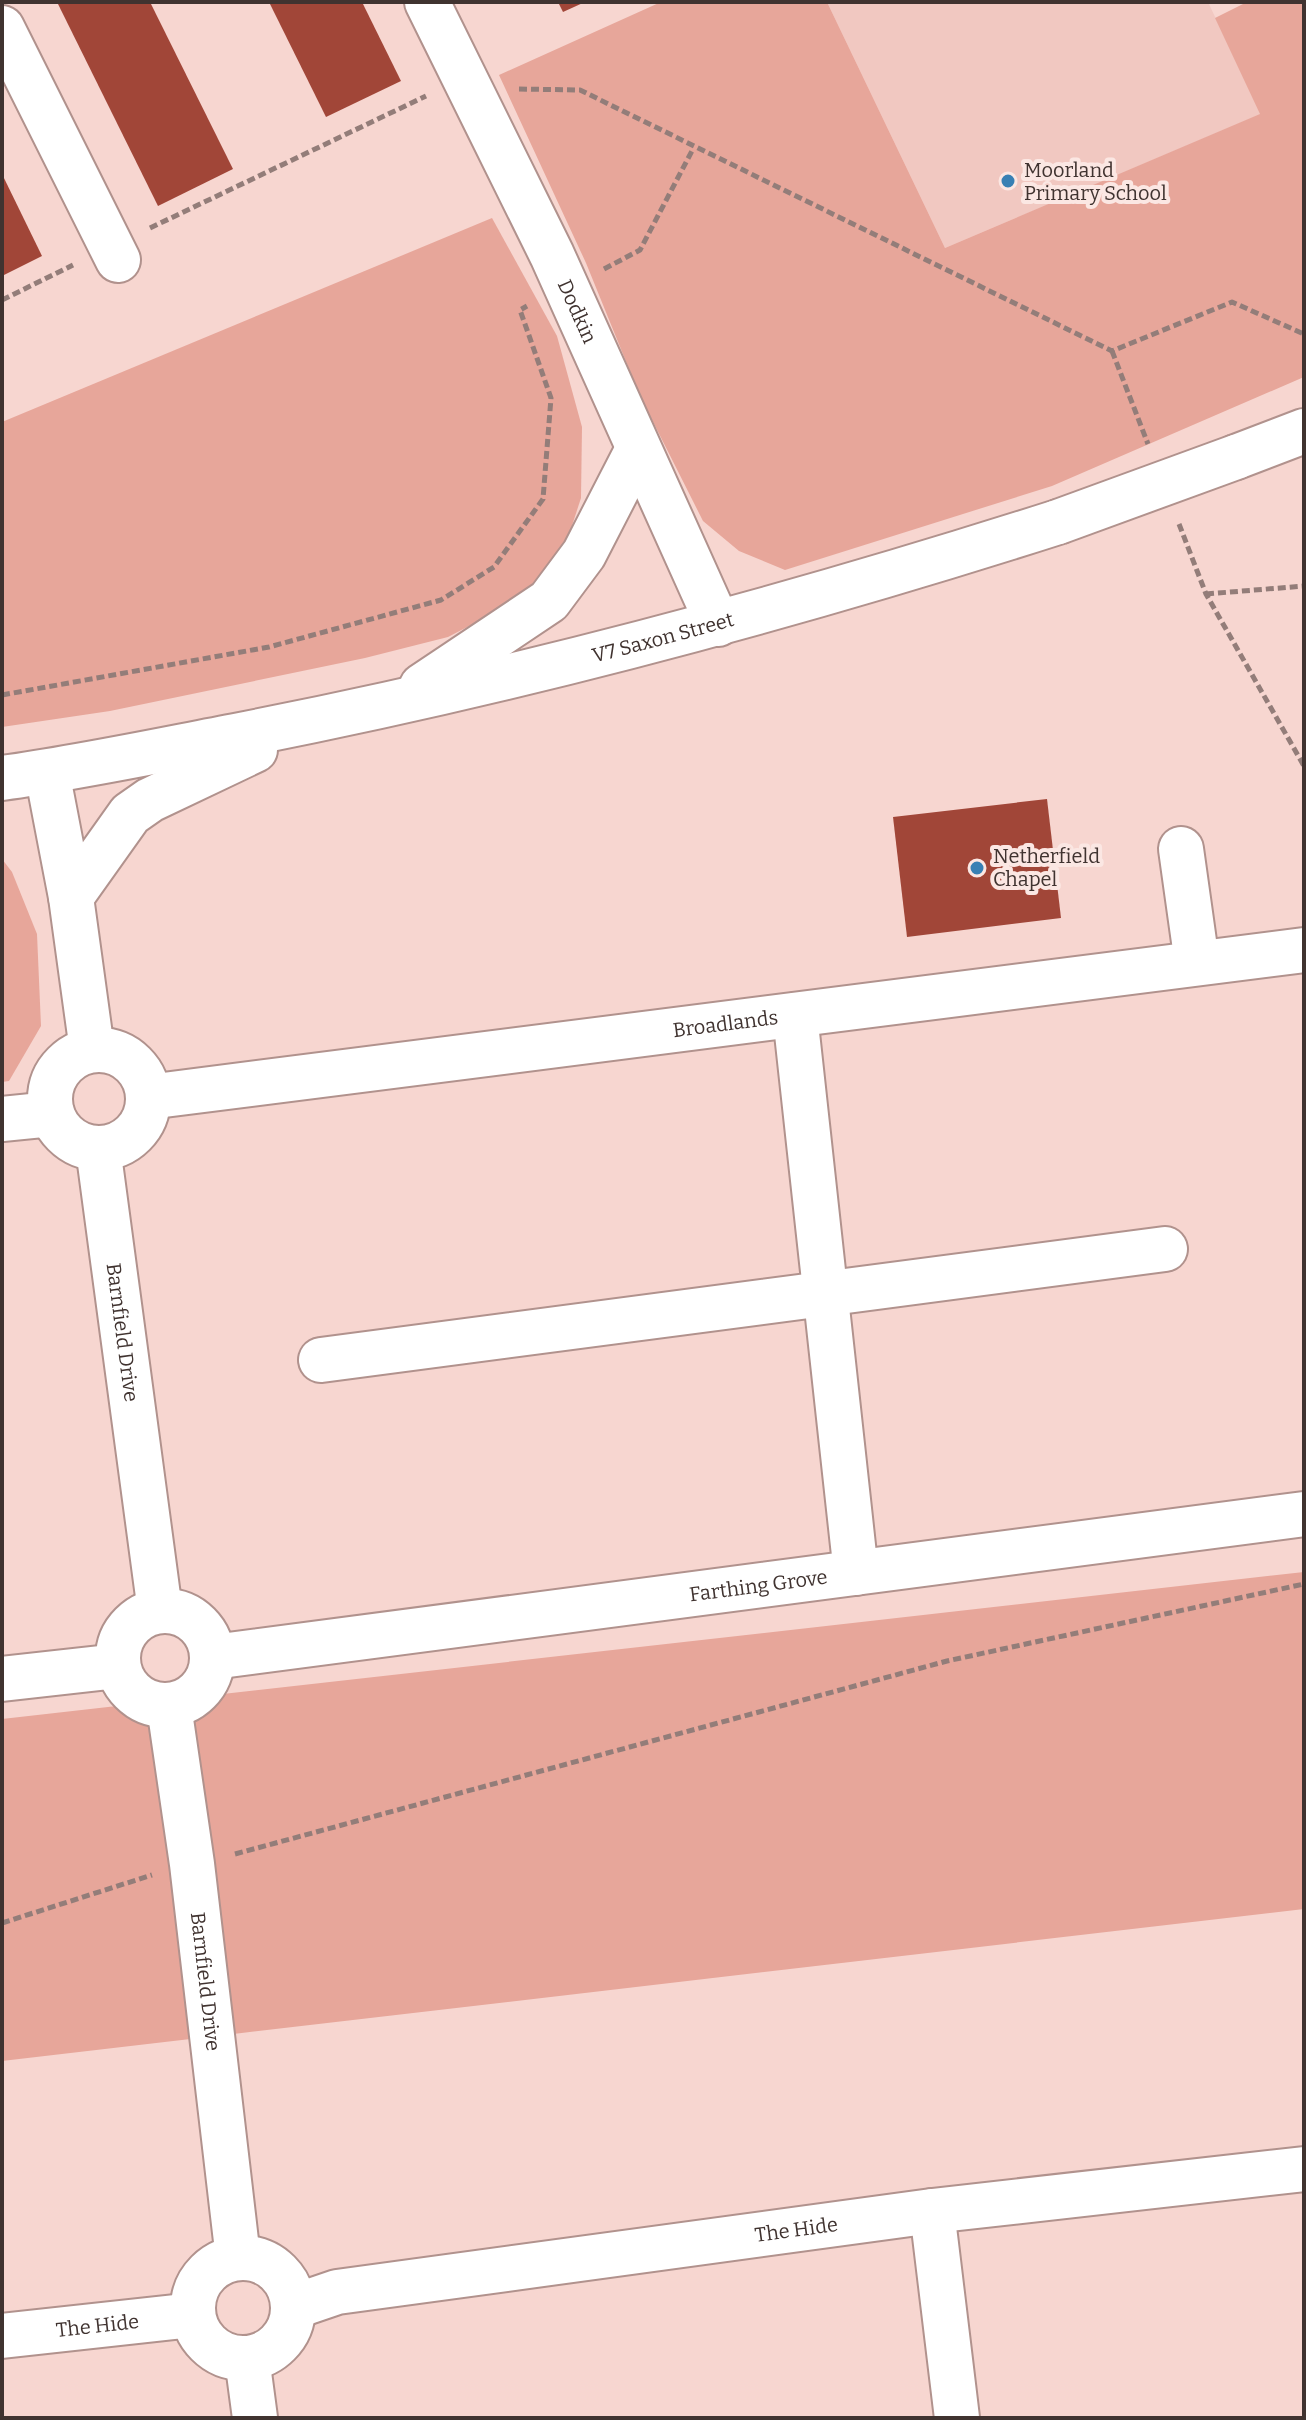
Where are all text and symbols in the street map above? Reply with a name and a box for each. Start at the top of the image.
place label: Moorland Primary School [1024,158,1167,205]
marker: Moorland Primary School [999,172,1017,190]
street label: Dodkin [553,276,602,347]
street label: V7 Saxon Street [590,607,736,667]
place label: Netherfield Chapel [993,844,1100,891]
marker: Netherfield Chapel [968,859,986,877]
street label: Broadlands [671,1005,779,1042]
street label: Barnfield Drive [102,1262,144,1403]
street label: Farthing Grove [688,1565,829,1606]
street label: Barnfield Drive [186,1911,226,2052]
street label: The Hide [753,2212,839,2247]
street label: The Hide [55,2309,140,2342]

